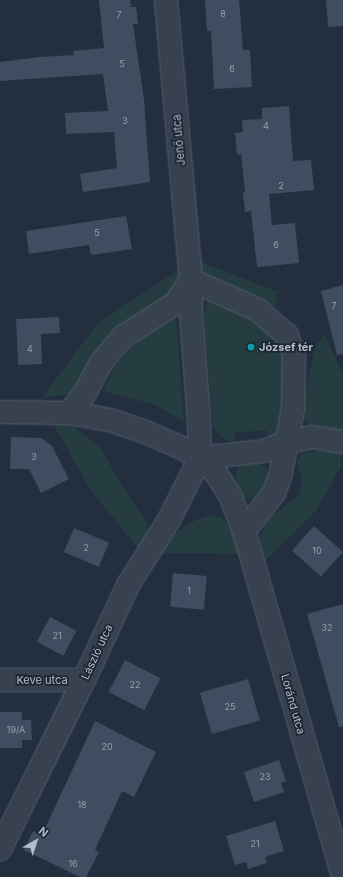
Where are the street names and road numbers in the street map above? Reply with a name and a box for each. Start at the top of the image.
street label: Jenő utca [170,114,188,166]
street label: László utca [79,622,115,682]
street label: Loránd utca [278,672,308,736]
street label: Keve utca [16,673,68,687]

